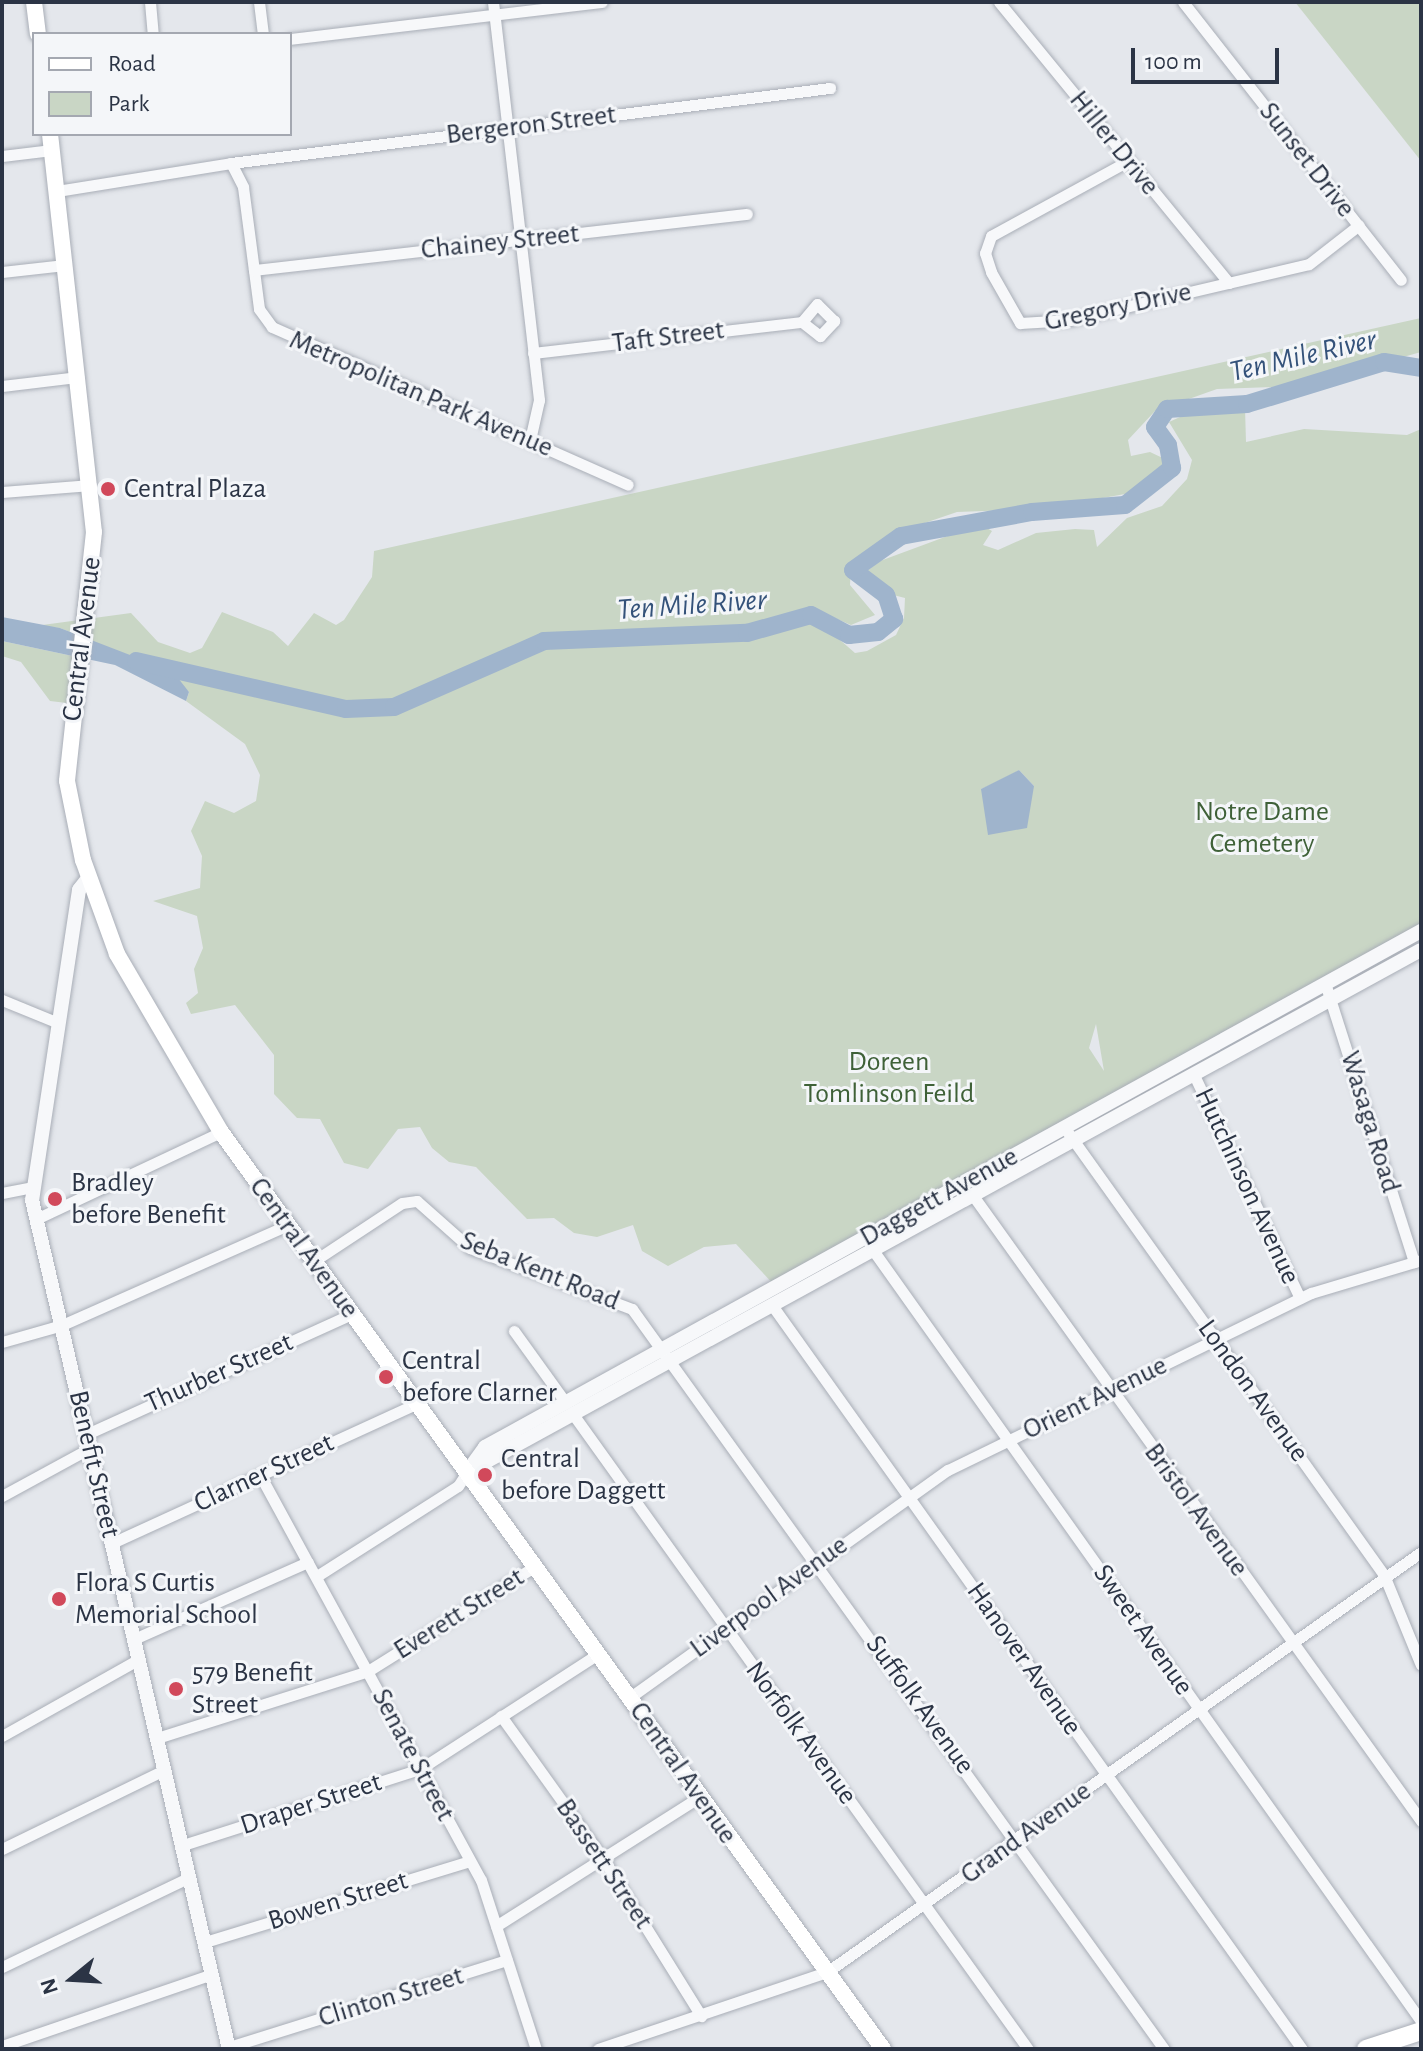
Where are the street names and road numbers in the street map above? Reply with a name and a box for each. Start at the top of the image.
street label: Hiller Drive [1062,84,1166,202]
street label: Sunset Drive [1252,96,1362,224]
street label: Bergeron Street [444,98,618,152]
street label: Chainey Street [419,217,581,267]
street label: Gregory Drive [1042,275,1194,339]
street label: Taft Street [610,313,726,361]
street label: Metropolitan Park Avenue [284,323,558,465]
street label: Central Avenue [55,555,109,723]
street label: Wasaga Road [1333,1047,1407,1197]
street label: Hutchinson Avenue [1187,1082,1307,1290]
street label: Daggett Avenue [854,1140,1024,1254]
street label: Central Avenue [242,1171,366,1325]
street label: Seba Kent Road [455,1224,625,1318]
street label: London Avenue [1190,1313,1316,1469]
street label: Thurber Street [140,1326,298,1420]
street label: Orient Avenue [1017,1349,1173,1447]
street label: Benefit Street [61,1387,127,1541]
street label: Clarner Street [189,1426,339,1520]
street label: Bristol Avenue [1136,1437,1256,1583]
street label: Liverpool Avenue [684,1529,854,1665]
street label: Sweet Avenue [1086,1558,1200,1702]
street label: Everett Street [388,1561,530,1667]
street label: Hanover Avenue [959,1576,1089,1742]
street label: Suffolk Avenue [858,1629,982,1781]
street label: Norfolk Avenue [738,1655,864,1811]
street label: Senate Street [364,1683,462,1827]
street label: Central Avenue [622,1696,744,1850]
street label: Draper Street [236,1765,386,1843]
street label: Grand Avenue [954,1774,1098,1892]
street label: Bassett Street [548,1792,660,1936]
street label: Bowen Street [264,1864,412,1938]
street label: Clinton Street [315,1959,467,2035]

